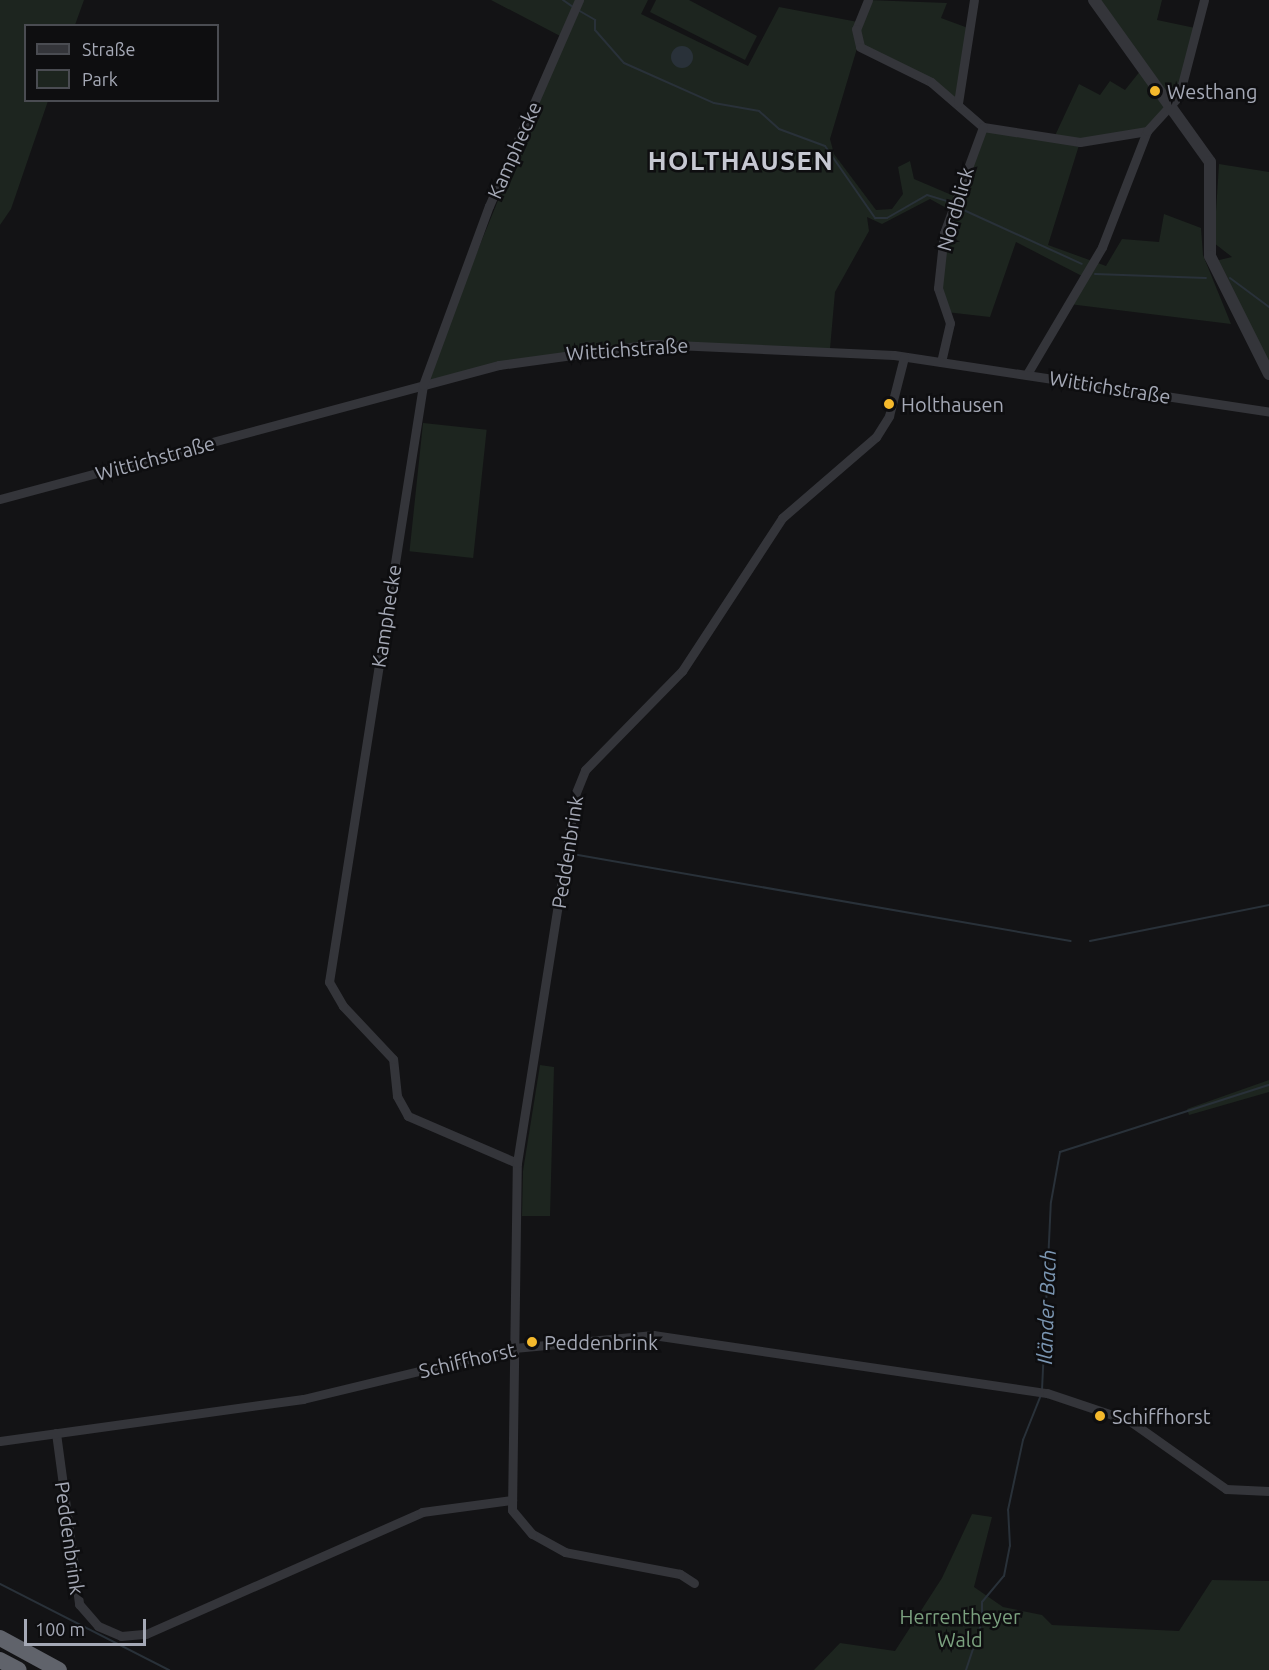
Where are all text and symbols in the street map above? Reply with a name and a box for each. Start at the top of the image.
legend [24,24,219,102]
text: Straße [82,39,135,59]
text: Park [82,69,118,89]
place label: Westhang [1167,79,1257,103]
marker: Westhang [1148,84,1162,98]
street label: Kamphecke [482,98,546,202]
district label: HOLTHAUSEN [648,145,834,177]
street label: Nordblick [932,164,978,254]
street label: Wittichstraße [565,333,689,365]
street label: Wittichstraße [1048,366,1172,408]
place label: Holthausen [901,392,1004,416]
marker: Holthausen [882,397,896,411]
street label: Wittichstraße [93,431,217,485]
street label: Kamphecke [366,563,406,669]
street label: Peddenbrink [546,794,588,910]
water label: Iländer Bach [1031,1249,1061,1365]
place label: Peddenbrink [544,1330,658,1354]
marker: Peddenbrink [525,1335,539,1349]
street label: Schiffhorst [416,1337,518,1383]
place label: Schiffhorst [1112,1404,1211,1428]
marker: Schiffhorst [1093,1409,1107,1423]
street label: Peddenbrink [50,1480,90,1596]
park label: Herrentheyer Wald [899,1604,1021,1651]
scale bar [27,1607,148,1645]
text: 100 m [35,1619,85,1639]

